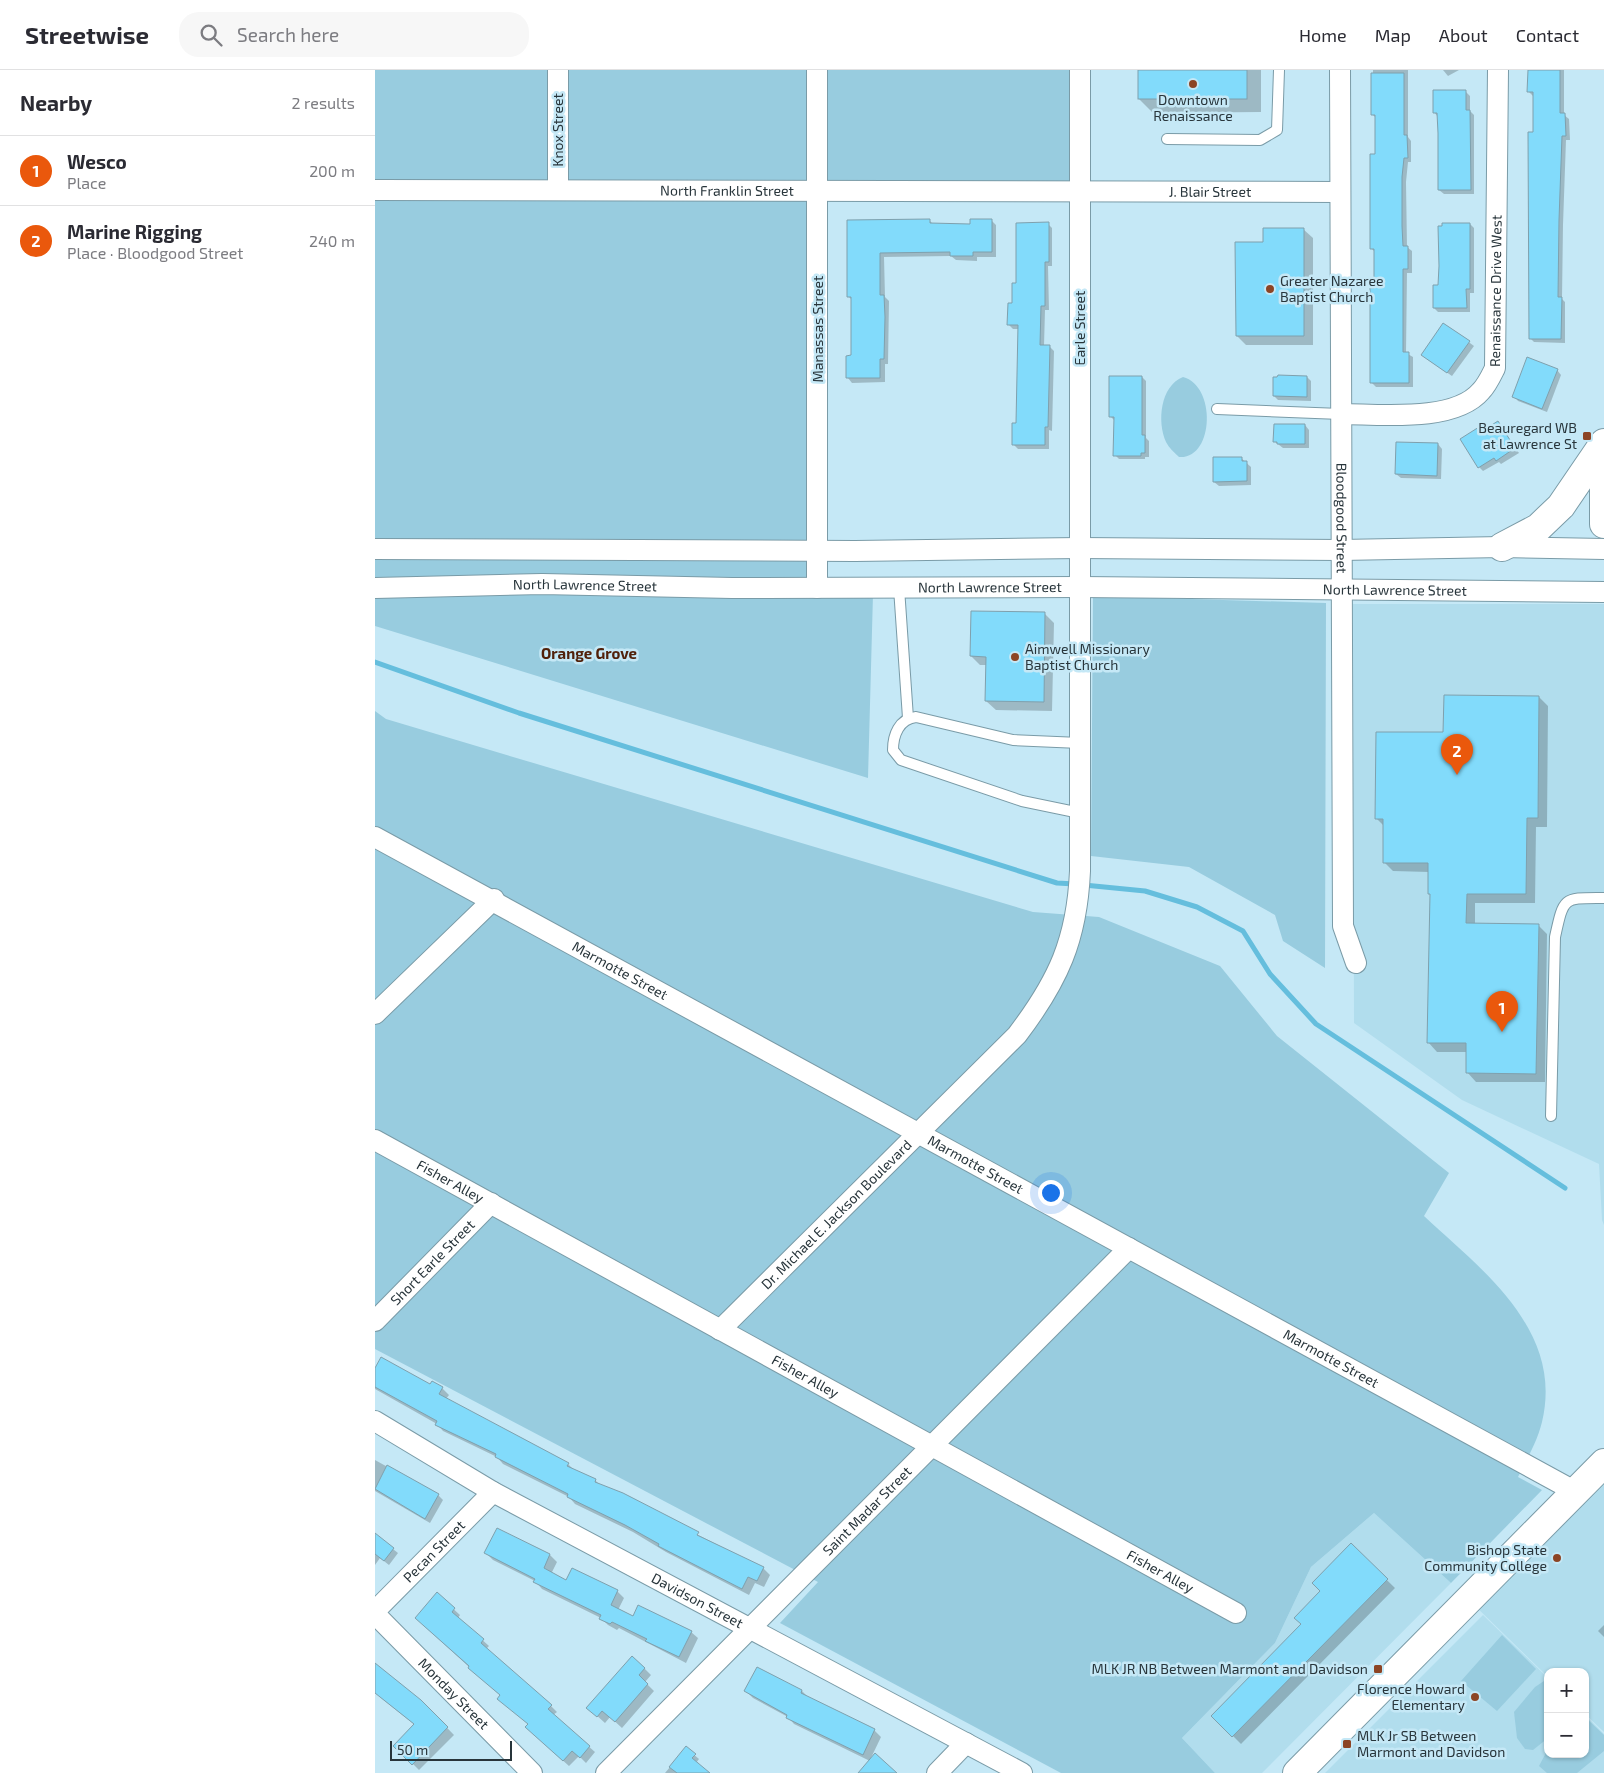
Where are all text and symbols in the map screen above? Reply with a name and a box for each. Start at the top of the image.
search box [179,12,529,57]
text: Streetwise [25,20,149,49]
icon: search [197,21,225,49]
text: Search here [237,23,339,46]
text: Home [1299,24,1347,46]
text: Map [1375,24,1411,46]
text: About [1439,24,1488,46]
text: Contact [1516,24,1579,46]
marker: Downtown Renaissance [1187,78,1199,90]
text: Nearby [20,90,92,115]
place label: Downtown Renaissance [1153,91,1233,124]
text: 2 results [292,93,355,112]
street label: Knox Street [549,93,566,167]
text: Wesco [67,150,127,173]
text: 1 [33,161,39,180]
text: 200 m [309,161,355,180]
text: Place [67,173,106,192]
street label: North Franklin Street [660,182,794,199]
street label: J. Blair Street [1169,183,1251,200]
street label: Renaissance Drive West [1486,215,1505,367]
text: Marine Rigging [67,220,202,243]
text: 2 [31,231,41,250]
text: 240 m [309,231,355,250]
text: Place · Bloodgood Street [67,243,243,262]
place label: Greater Nazaree Baptist Church [1280,272,1384,305]
street label: Manassas Street [809,276,826,382]
marker: Greater Nazaree Baptist Church [1264,283,1276,295]
street label: Earle Street [1071,291,1088,365]
place label: Beauregard WB at Lawrence St [1478,419,1577,452]
marker: Beauregard WB at Lawrence St [1581,430,1593,442]
street label: Bloodgood Street [1333,463,1351,573]
street label: North Lawrence Street [513,575,657,594]
street label: North Lawrence Street [918,578,1062,595]
street label: North Lawrence Street [1323,580,1467,599]
place label: Aimwell Missionary Baptist Church [1025,640,1150,673]
district label: Orange Grove [541,644,637,662]
marker: Aimwell Missionary Baptist Church [1009,651,1021,663]
pin: 2 [1441,734,1473,775]
street label: Marmotte Street [570,937,671,1003]
pin: 1 [1486,991,1518,1032]
street label: Marmotte Street [925,1131,1026,1197]
street label: Dr. Michael E. Jackson Boulevard [757,1136,915,1292]
street label: Fisher Alley [414,1156,488,1206]
your location [1038,1180,1064,1206]
street label: Short Earle Street [386,1216,478,1308]
street label: Marmotte Street [1281,1325,1382,1391]
street label: Fisher Alley [769,1351,843,1402]
street label: Saint Madar Street [819,1462,915,1559]
street label: Pecan Street [399,1516,468,1586]
place label: Bishop State Community College [1424,1541,1547,1574]
street label: Fisher Alley [1124,1546,1198,1597]
marker: Bishop State Community College [1551,1552,1563,1564]
street label: Davidson Street [649,1569,746,1631]
street label: Monday Street [415,1654,493,1733]
place label: MLK JR NB Between Marmont and Davidson [1092,1660,1368,1677]
marker: MLK JR NB Between Marmont and Davidson [1372,1663,1384,1675]
map controls [1544,1668,1589,1758]
button: + [1544,1668,1589,1713]
place label: Florence Howard Elementary [1357,1680,1466,1713]
marker: Florence Howard Elementary [1469,1691,1481,1703]
button: − [1544,1713,1589,1758]
place label: MLK Jr SB Between Marmont and Davidson [1357,1727,1505,1760]
scale bar [390,1738,513,1761]
marker: MLK Jr SB Between Marmont and Davidson [1341,1738,1353,1750]
text: 50 m [397,1741,428,1758]

